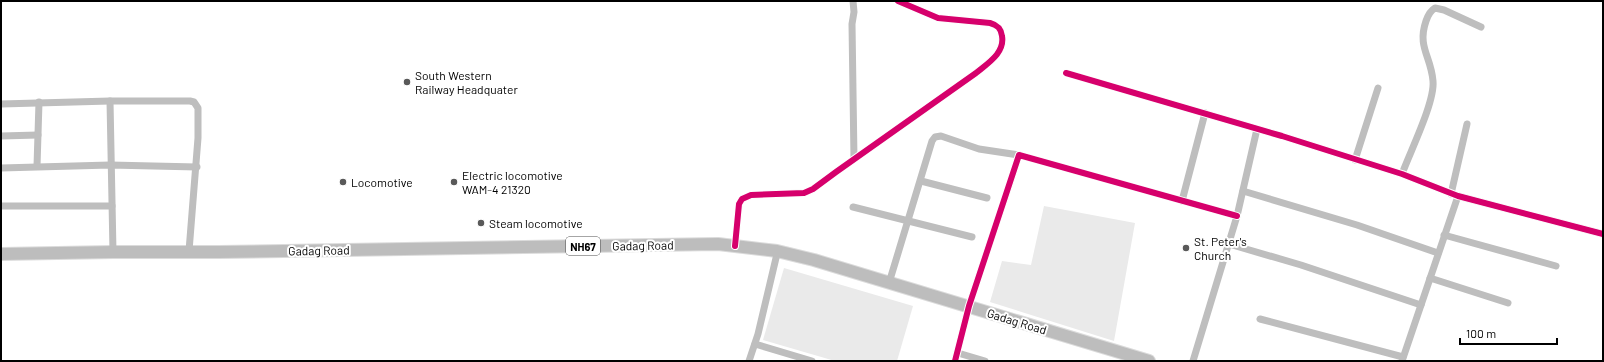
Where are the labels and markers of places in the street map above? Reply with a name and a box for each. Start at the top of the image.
place label: South Western Railway Headquater [415,68,518,96]
marker: South Western Railway Headquater [402,77,412,87]
place label: Electric locomotive WAM-4 21320 [462,168,563,196]
place label: Locomotive [351,175,413,189]
marker: Locomotive [338,177,348,187]
marker: Electric locomotive WAM-4 21320 [449,177,459,187]
place label: Steam locomotive [489,216,583,230]
marker: Steam locomotive [476,218,486,228]
place label: St. Peter's Church [1194,234,1247,262]
marker: St. Peter's Church [1181,243,1191,253]

